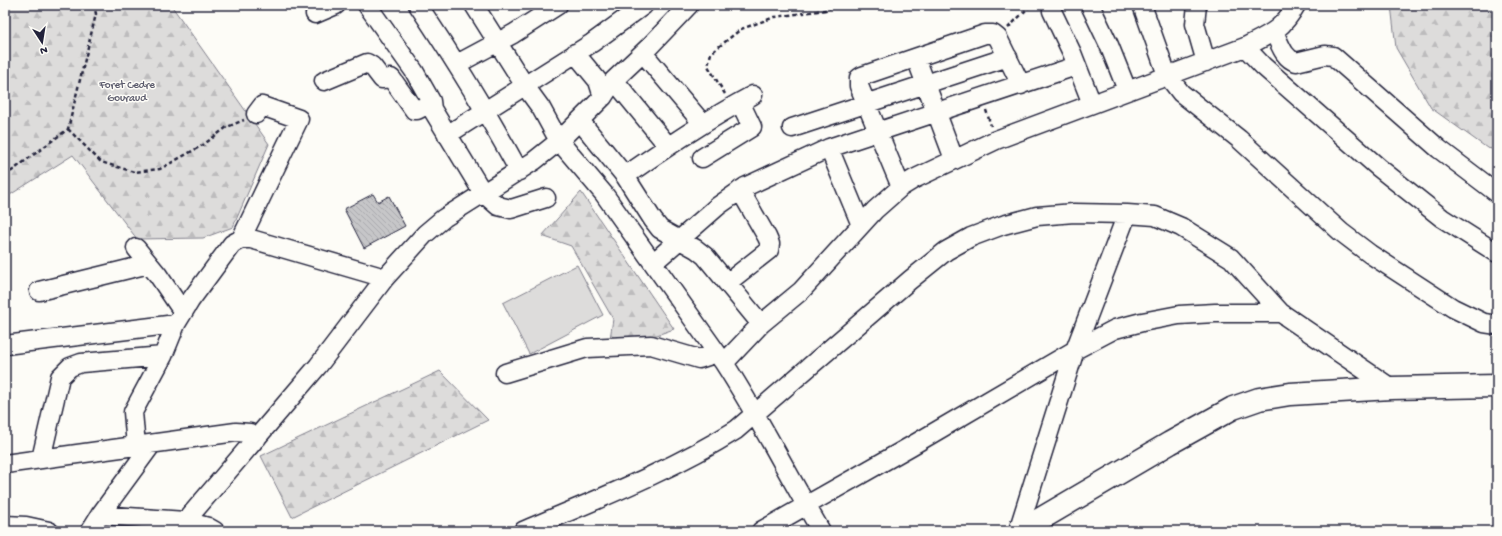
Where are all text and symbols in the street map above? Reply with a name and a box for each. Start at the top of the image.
north arrow [22,22,62,62]
text: N [39,43,48,56]
park label: Foret Cedre Gouraud [98,80,155,105]

